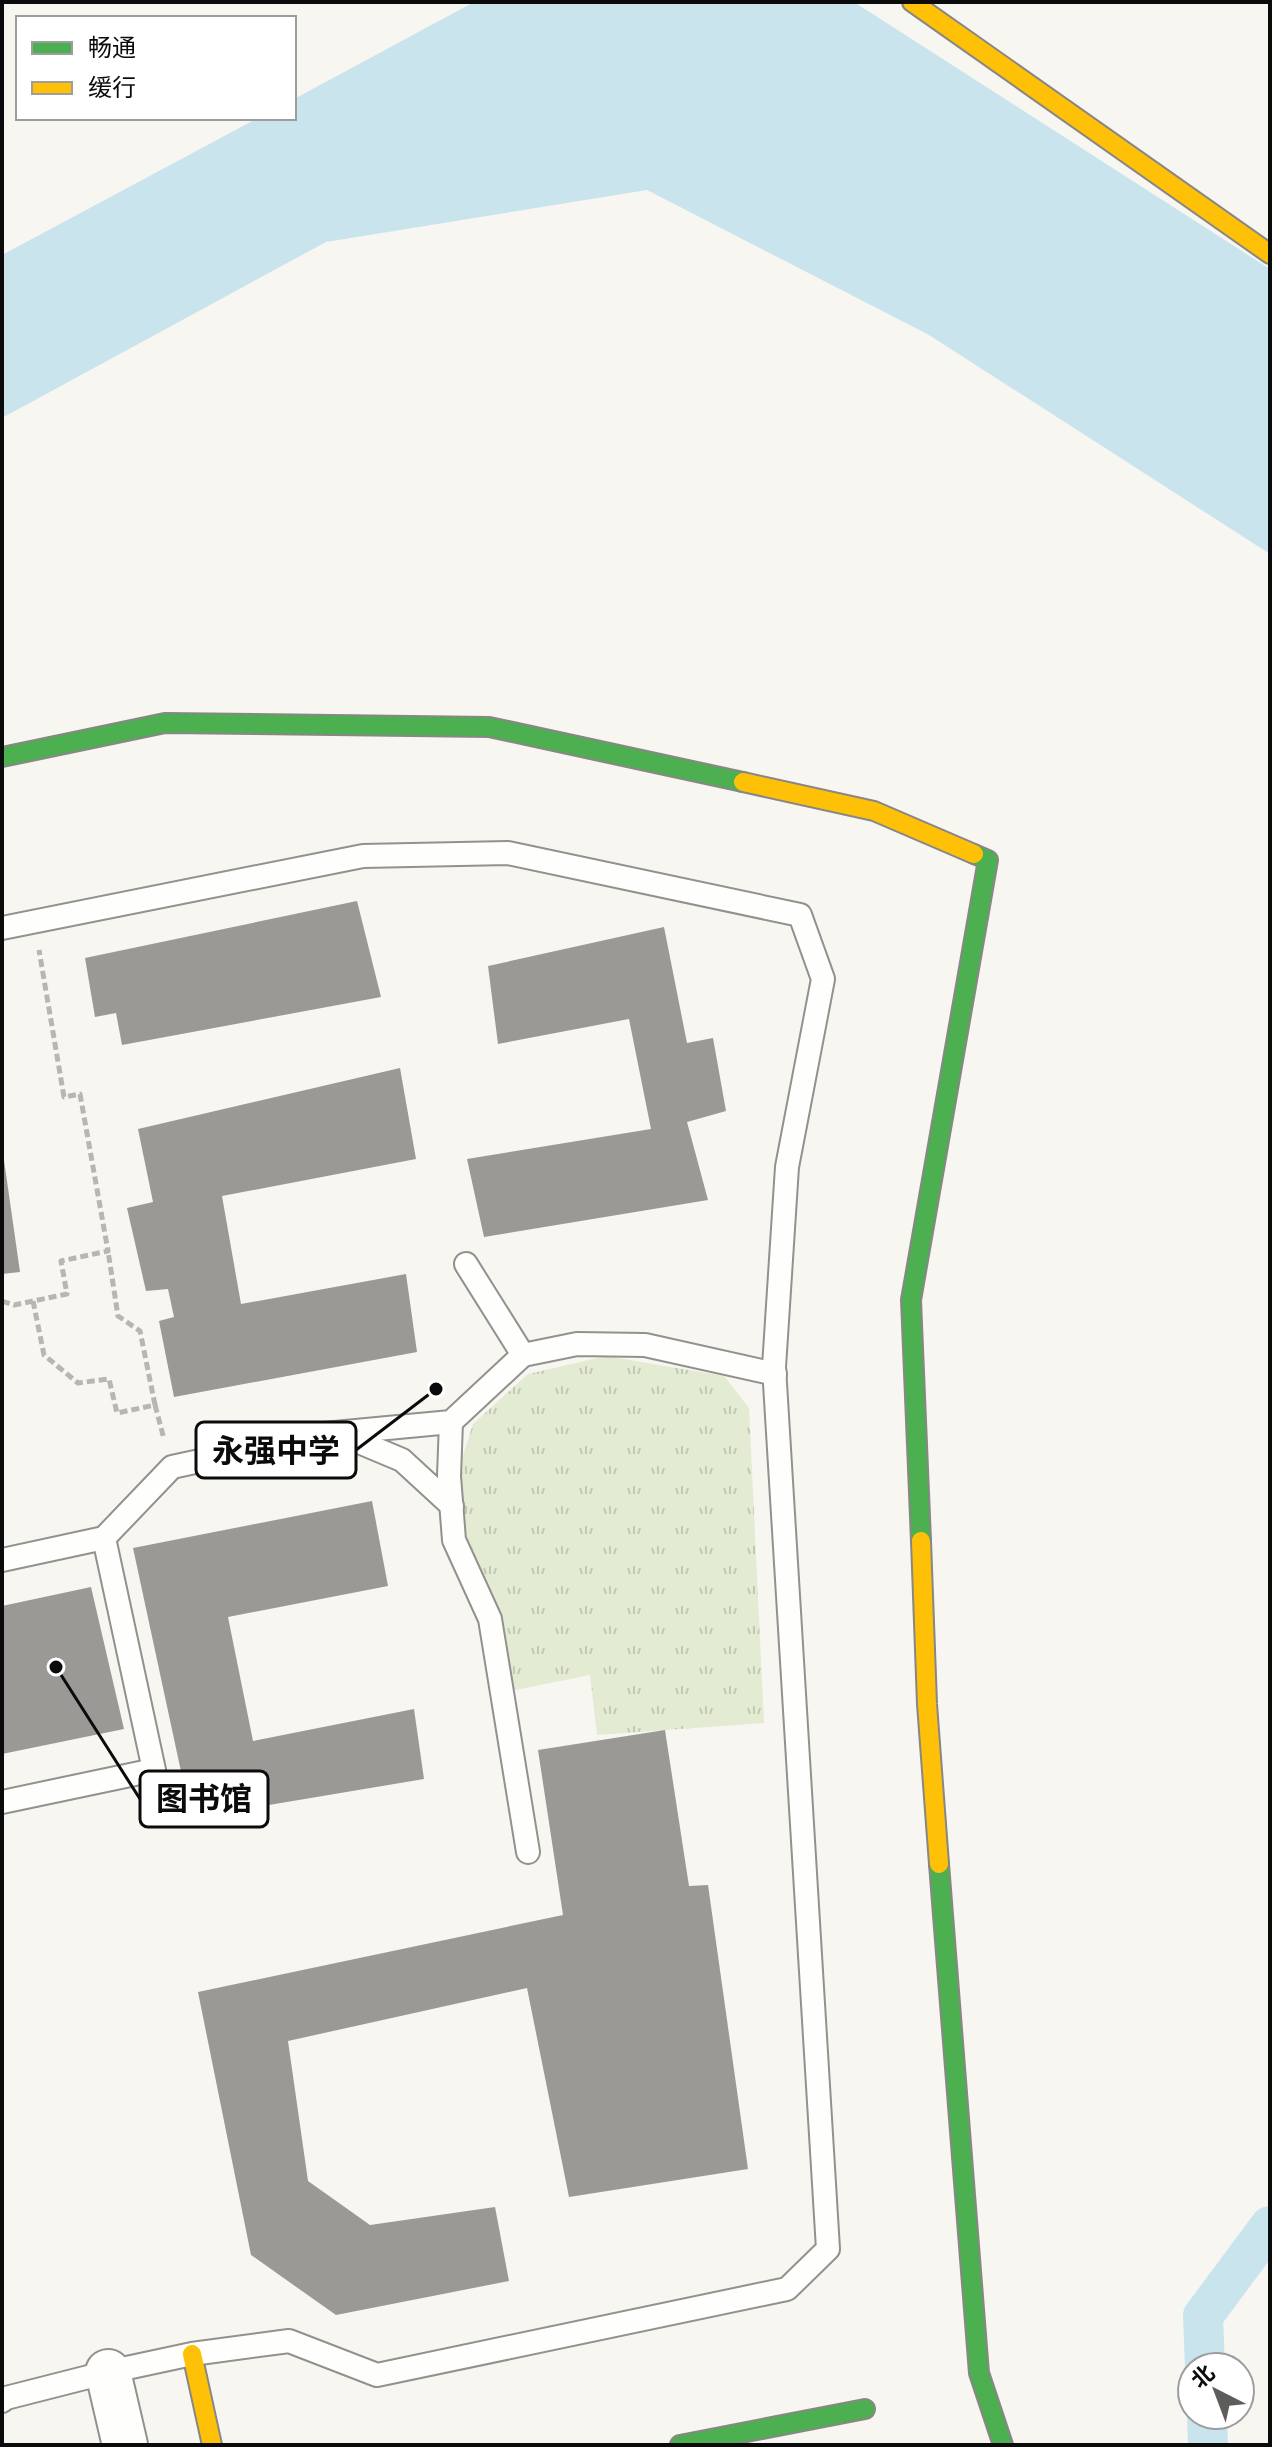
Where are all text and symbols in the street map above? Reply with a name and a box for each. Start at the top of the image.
legend [16,16,296,120]
text: 畅通 [88,31,136,67]
text: 缓行 [88,71,136,107]
callout: 永强中学 [196,1422,356,1478]
text: 永强中学 [212,1428,340,1477]
callout: 图书馆 [140,1771,268,1827]
text: 图书馆 [156,1776,252,1825]
north arrow [1176,2351,1256,2431]
text: 北 [1184,2358,1223,2397]

